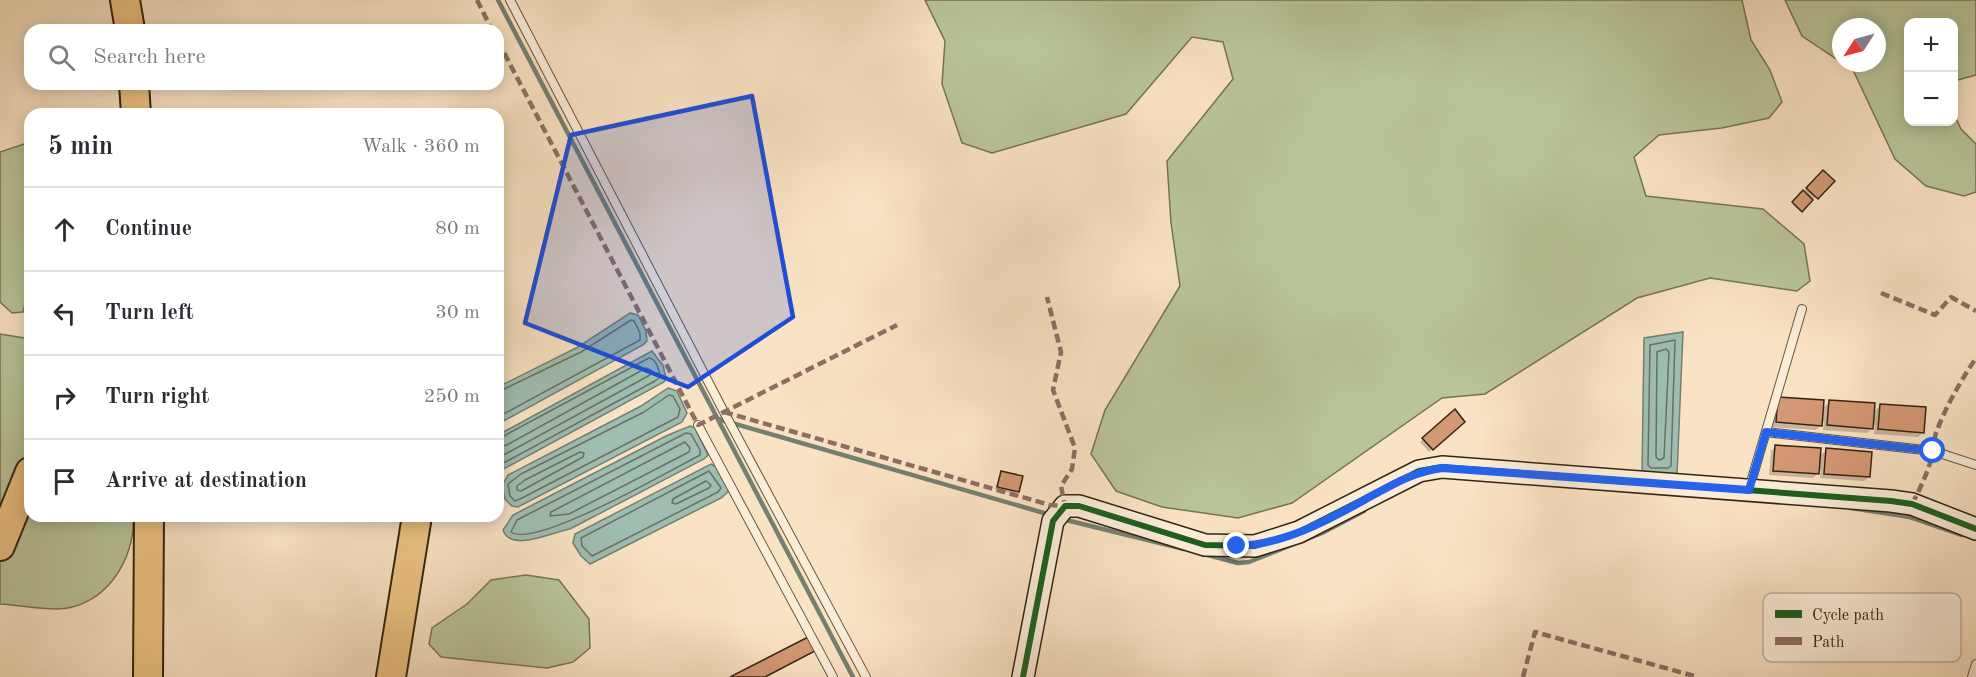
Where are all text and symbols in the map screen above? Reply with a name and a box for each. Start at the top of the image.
north arrow [1832,18,1886,72]
map controls [1904,18,1958,126]
button: + [1904,18,1958,72]
search box [24,24,504,90]
icon: search [45,41,78,74]
text: Search here [93,46,206,68]
button: − [1904,72,1958,126]
text: 5 min [48,134,113,160]
text: Walk · 360 m [361,137,480,157]
icon: ahead [48,213,81,246]
text: Continue [105,218,192,240]
text: 80 m [435,219,480,239]
icon: left [48,297,81,330]
text: Turn left [105,302,194,324]
text: 30 m [435,303,480,323]
icon: right [48,381,81,414]
text: Turn right [105,386,209,408]
text: 250 m [424,387,480,407]
route start [1919,437,1945,463]
icon: arrive [48,465,81,498]
text: Arrive at destination [105,470,307,492]
route end [1223,532,1249,558]
legend [1763,593,1961,662]
text: Cycle path [1812,608,1884,624]
text: Path [1812,635,1845,651]

